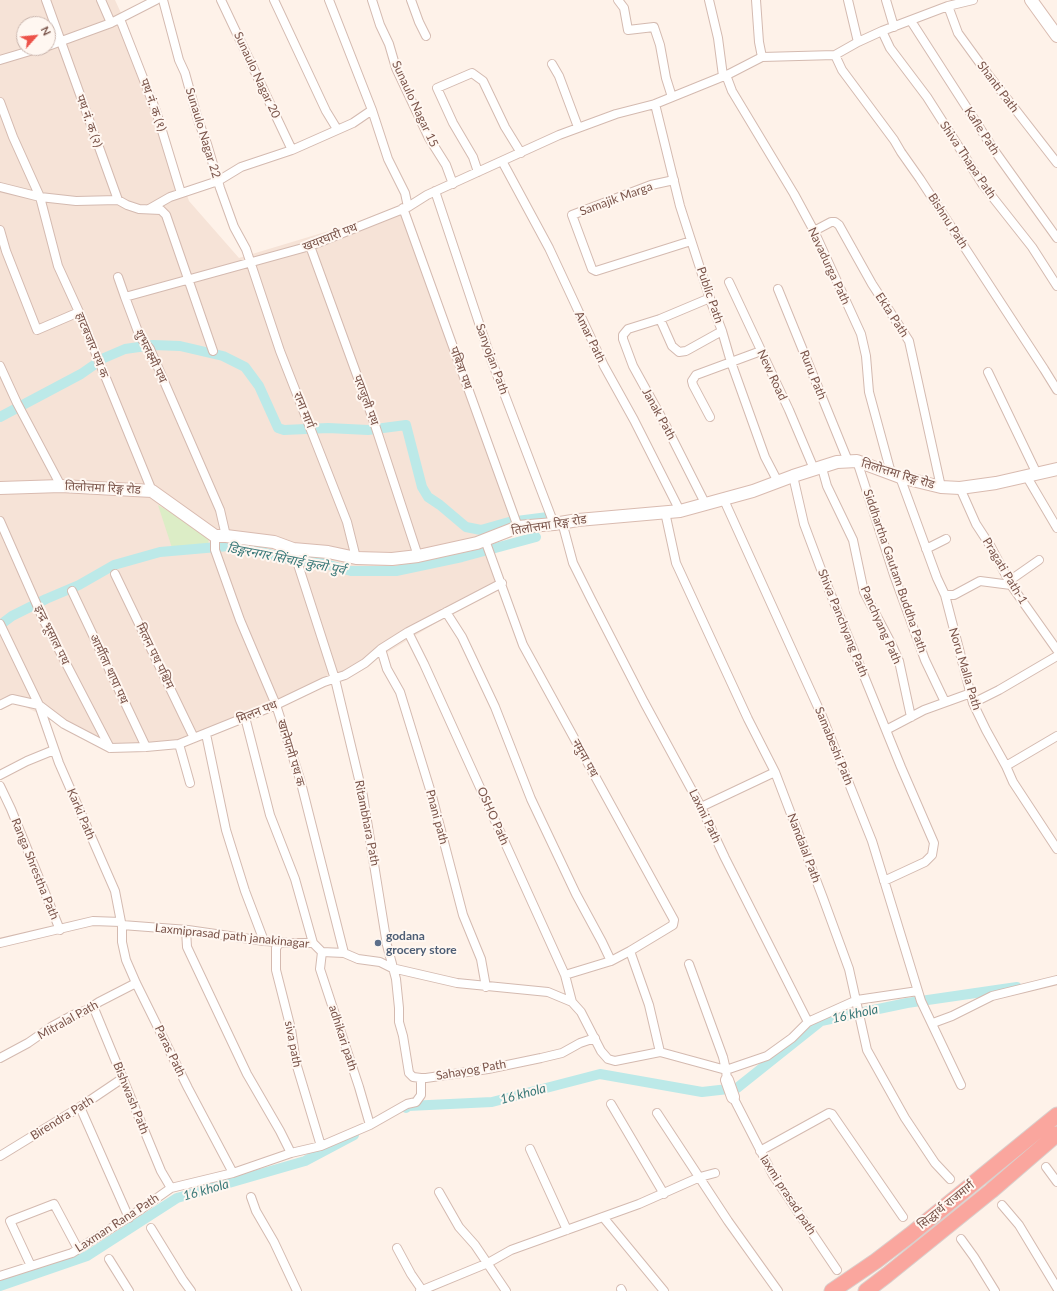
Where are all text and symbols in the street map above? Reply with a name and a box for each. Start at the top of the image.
north arrow [16,16,56,56]
text: N [39,24,54,38]
street label: Sunaulo Nagar 20 [231,30,283,120]
street label: Sunaulo Nagar 15 [389,59,441,149]
street label: Shanti Path [974,59,1022,115]
street label: पथ नं. क (१) [137,77,169,133]
street label: Sunaulo Nagar 22 [182,86,224,180]
street label: पथ नं. क (२) [73,93,105,149]
street label: Kafle Path [961,104,1003,158]
street label: Shiva Thapa Path [937,119,999,201]
street label: Samajik Marga [578,179,654,219]
street label: Bishnu Path [925,191,971,251]
street label: खयरघारी पथ [301,220,359,254]
street label: Navadurga Path [805,225,853,307]
street label: Public Path [694,265,726,325]
street label: Ekta Path [872,290,912,340]
street label: Amar Path [571,309,609,365]
street label: हाटबजार पथ क [72,310,112,380]
street label: Sanyojan Path [473,322,511,396]
street label: शुभलक्ष्मी पथ [132,327,170,385]
street label: पबित्रा पथ [447,345,475,391]
street label: New Road [754,347,790,403]
street label: Ruru Path [797,348,829,402]
street label: पराजुली पथ [350,373,382,427]
street label: Janak Path [639,386,679,442]
street label: राना मार्ग [290,390,318,430]
street label: तिलोत्तमा रिङ्ग रोड [860,456,936,492]
street label: तिलोत्तमा रिङ्ग रोड [65,479,141,497]
street label: Siddhartha Gautam Buddha Path [860,487,930,655]
street label: तिलोत्तमा रिङ्ग रोड [510,512,588,538]
street label: Pragati Path-1 [979,535,1031,607]
water label: डिङ्गरनगर सिंचाई कुलो पुर्व [226,540,346,578]
street label: Shiva Panchyang Path [815,567,871,679]
street label: Panchyang Path [857,584,905,666]
street label: इन्द्र भूसाल पथ [31,603,73,667]
street label: मिलन पथ पश्चिम [133,621,177,691]
street label: Noru Malla Path [946,626,984,712]
street label: आर्मीला थापा पथ [87,632,131,706]
street label: मिलन पथ [235,697,279,727]
street label: Samabeshi Path [812,705,856,787]
street label: खानेपानी पथ क [274,718,308,788]
street label: नमुना पथ [569,737,601,779]
street label: Ritambhara Path [352,779,382,867]
street label: OSHO Path [474,785,512,847]
street label: Karki Path [64,786,98,842]
street label: Laxmi Path [686,787,724,845]
street label: Pnani path [423,788,451,846]
street label: Nandalal Path [784,811,824,885]
street label: Ranga Shrestha Path [8,816,62,922]
street label: Laxmiprasad path janakinagar [154,921,310,951]
place label: godana grocery store [386,929,457,957]
marker: godana grocery store [373,938,383,948]
street label: Mitralal Path [35,997,101,1043]
water label: 16 khola [830,1001,880,1027]
street label: adhikari path [326,1003,360,1073]
street label: siva path [281,1020,305,1068]
street label: Paras Path [151,1023,189,1079]
street label: Sahayog Path [435,1057,507,1083]
street label: Bishwash Path [110,1060,152,1136]
water label: 16 khola [498,1080,548,1108]
street label: Birendra Path [28,1093,96,1143]
street label: laxmi prasad path [757,1152,819,1238]
water label: 16 khola [181,1176,231,1204]
street label: सिद्धार्थ राजमार्ग [915,1178,977,1232]
street label: Laxman Rana Path [73,1191,161,1255]

